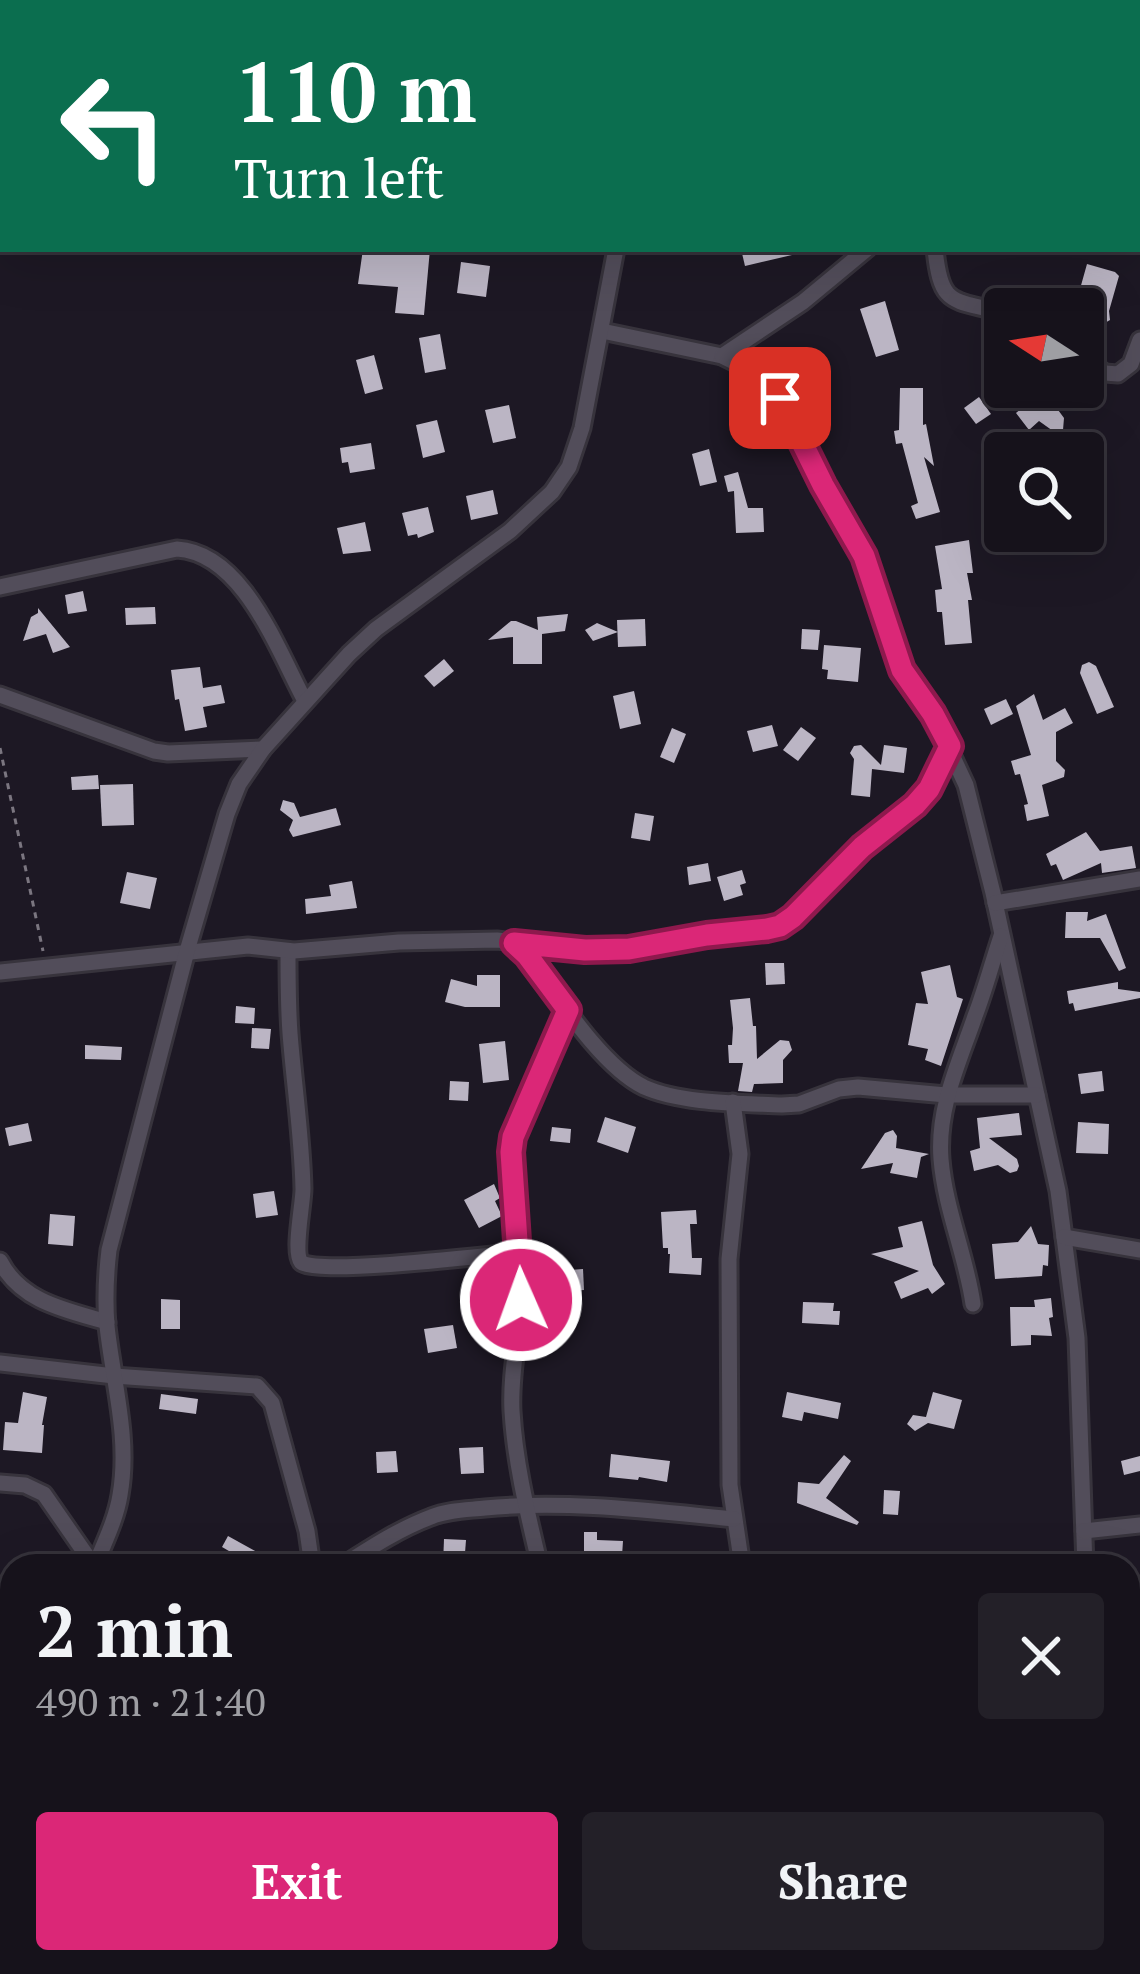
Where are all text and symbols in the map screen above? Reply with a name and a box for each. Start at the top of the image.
text: 110 m [234,35,477,146]
icon: left [36,48,192,204]
text: Turn left [234,142,444,213]
north arrow [984,288,1104,408]
map controls [984,288,1104,552]
pin [729,347,831,449]
icon: arrive [747,365,813,431]
button: search [984,432,1104,552]
position arrow [458,1237,584,1363]
text: 2 min [36,1582,233,1678]
button: close [978,1593,1104,1719]
text: 490 m · 21:40 [36,1675,266,1727]
button: Exit [36,1812,558,1950]
button: Share [582,1812,1104,1950]

